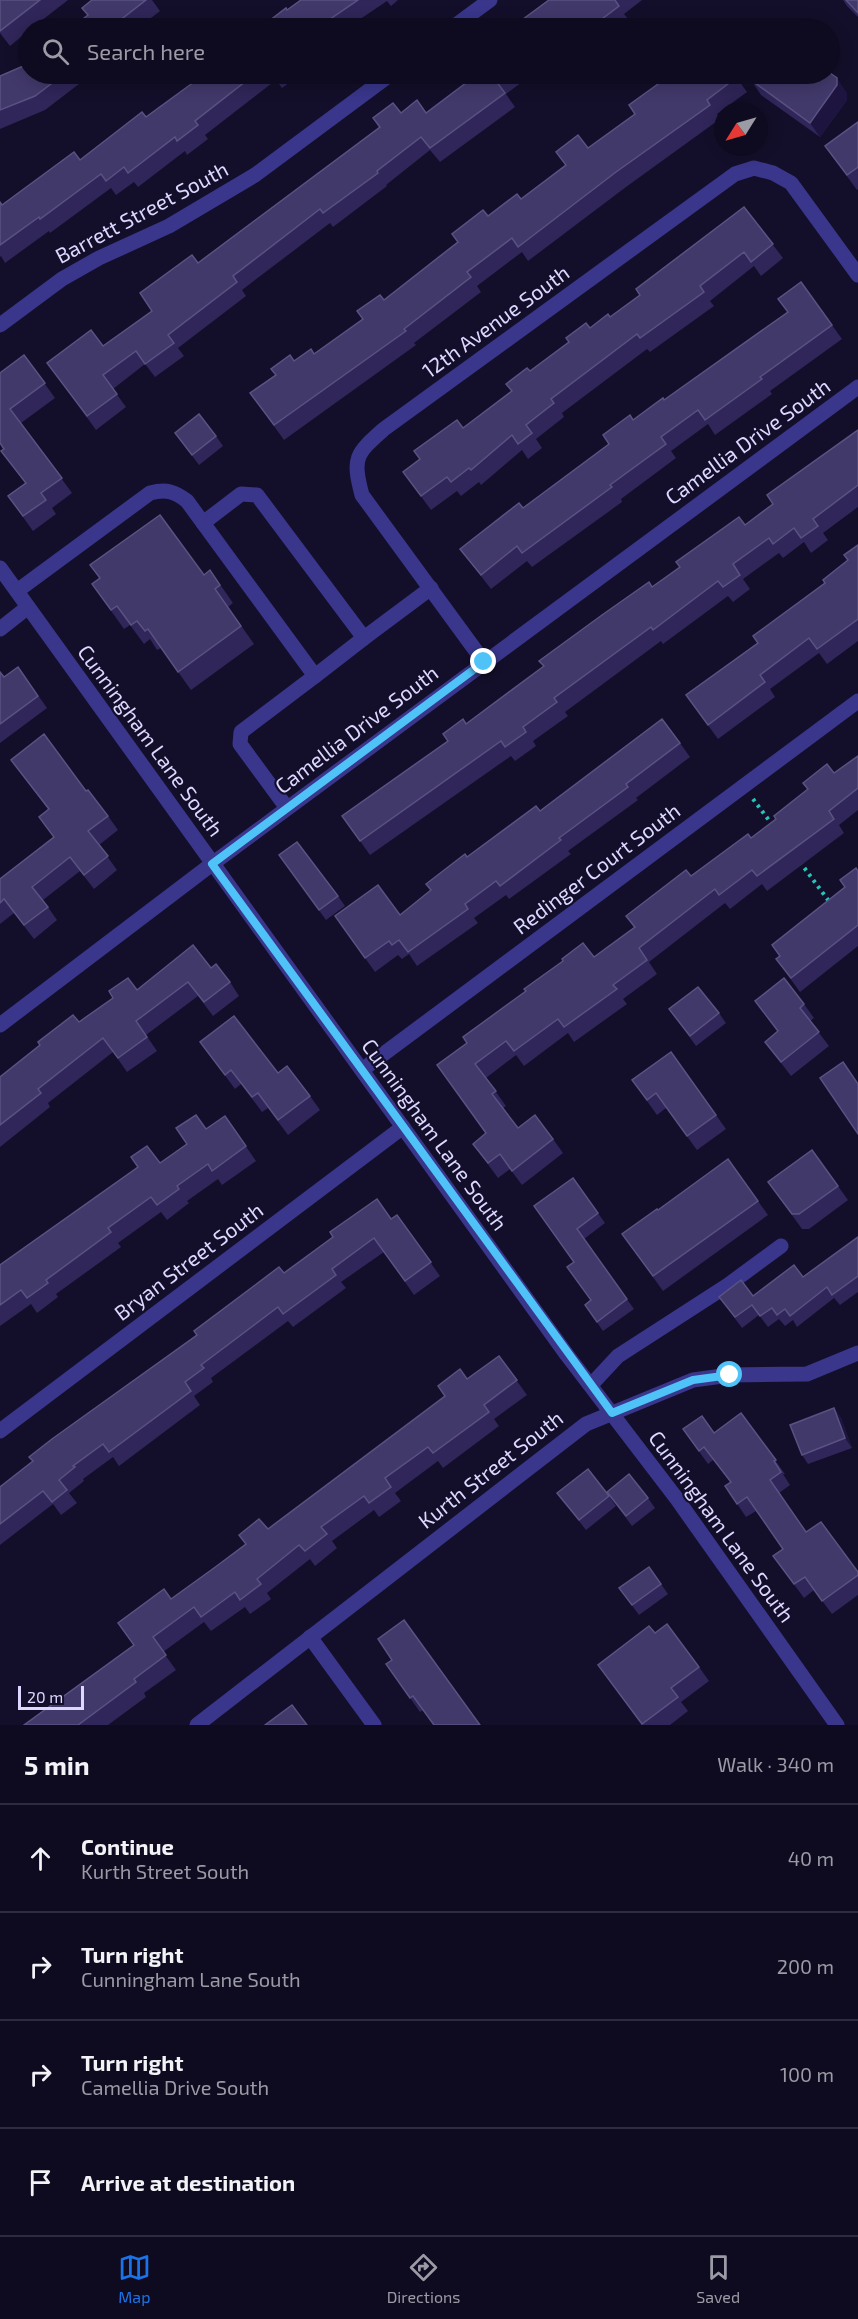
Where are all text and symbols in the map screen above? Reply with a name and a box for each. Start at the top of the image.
search box [18,18,840,84]
icon: search [39,35,72,68]
text: Search here [87,38,205,64]
north arrow [714,102,768,156]
street label: Barrett Street South [51,156,232,268]
street label: 12th Avenue South [417,259,573,382]
street label: Camellia Drive South [660,373,834,509]
street label: Cunningham Lane South [73,639,229,841]
route end [470,648,496,674]
street label: Camellia Drive South [270,659,442,798]
street label: Redinger Court South [508,797,684,939]
street label: Cunningham Lane South [357,1033,513,1235]
street label: Bryan Street South [109,1197,267,1325]
route start [716,1361,742,1387]
street label: Kurth Street South [413,1405,567,1533]
street label: Cunningham Lane South [644,1425,800,1627]
scale bar [18,1683,84,1710]
text: 20 m [27,1687,63,1706]
text: 5 min [24,1749,90,1780]
text: Walk · 340 m [717,1752,834,1776]
text: Continue [81,1833,174,1859]
icon: ahead [24,1842,57,1875]
text: 40 m [788,1846,834,1870]
text: Kurth Street South [81,1859,249,1883]
text: Turn right [81,1941,183,1967]
icon: right [24,1950,57,1983]
text: 200 m [777,1954,834,1978]
text: Cunningham Lane South [81,1967,301,1991]
text: Turn right [81,2049,183,2075]
icon: right [24,2058,57,2091]
text: 100 m [780,2062,834,2086]
text: Camellia Drive South [81,2075,269,2099]
icon: arrive [24,2166,57,2199]
text: Arrive at destination [81,2169,295,2195]
tab: Map [118,2251,151,2306]
tab: Directions [387,2251,460,2306]
tab: Saved [696,2251,740,2306]

